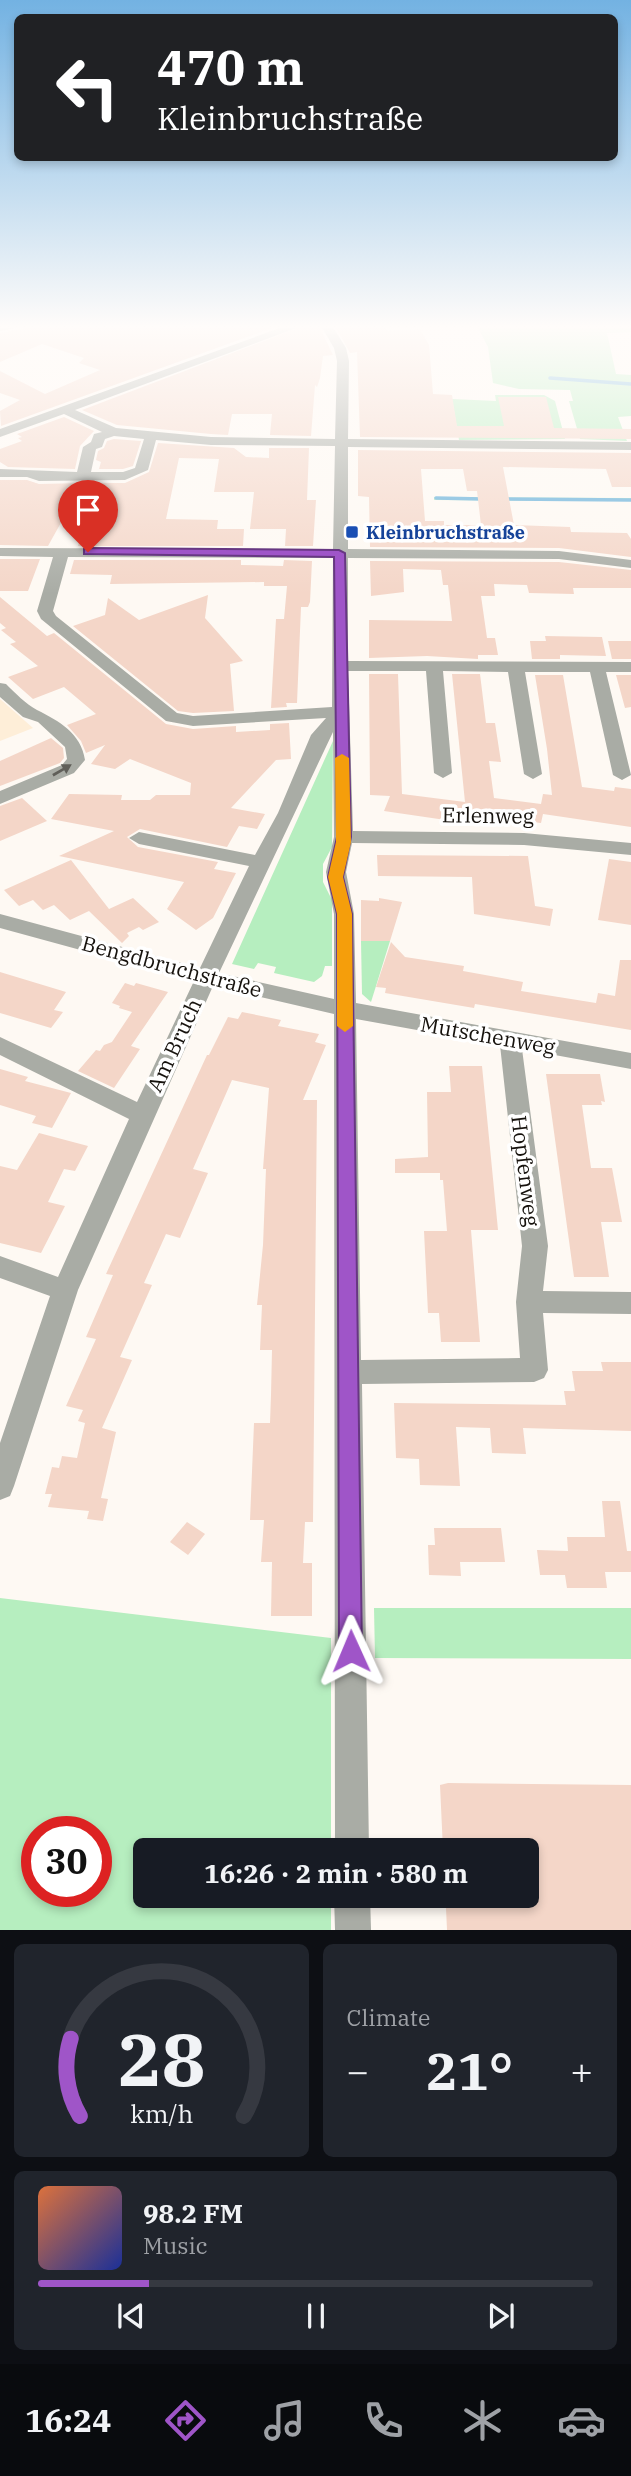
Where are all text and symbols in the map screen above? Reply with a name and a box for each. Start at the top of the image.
text: 470 m [157,35,304,98]
icon: left [42,42,133,133]
text: Kleinbruchstraße [157,97,423,139]
pin [58,480,118,552]
icon: arrive [69,491,107,529]
place label: Kleinbruchstraße [366,521,525,544]
marker: Kleinbruchstraße [344,524,360,540]
one-way arrow [52,765,72,777]
street label: Erlenweg [442,800,535,830]
street label: Bengdbruchstraße [79,929,265,1003]
street label: Am Bruch [140,994,208,1096]
street label: Mutschenweg [418,1009,558,1061]
street label: Hopfenweg [505,1114,547,1229]
position arrow [314,1614,388,1688]
speed limit sign: 30 [21,1816,112,1907]
text: 16:26 · 2 min · 580 m [204,1856,468,1890]
text: Climate [347,2002,430,2032]
text: 28 [118,2012,205,2107]
text: 21° [426,2037,513,2104]
text: − [347,2046,369,2095]
text: + [570,2046,593,2095]
text: km/h [130,2097,193,2130]
text: 98.2 FM [143,2196,243,2230]
text: Music [143,2230,208,2260]
icon: previous [112,2297,150,2335]
icon: pause [297,2297,335,2335]
icon: next [482,2297,520,2335]
icon: directions [161,2396,210,2445]
icon: music [260,2396,309,2445]
icon: phone [359,2396,408,2445]
icon: climate [458,2396,507,2445]
icon: car [557,2396,606,2445]
text: 16:24 [25,2399,111,2441]

